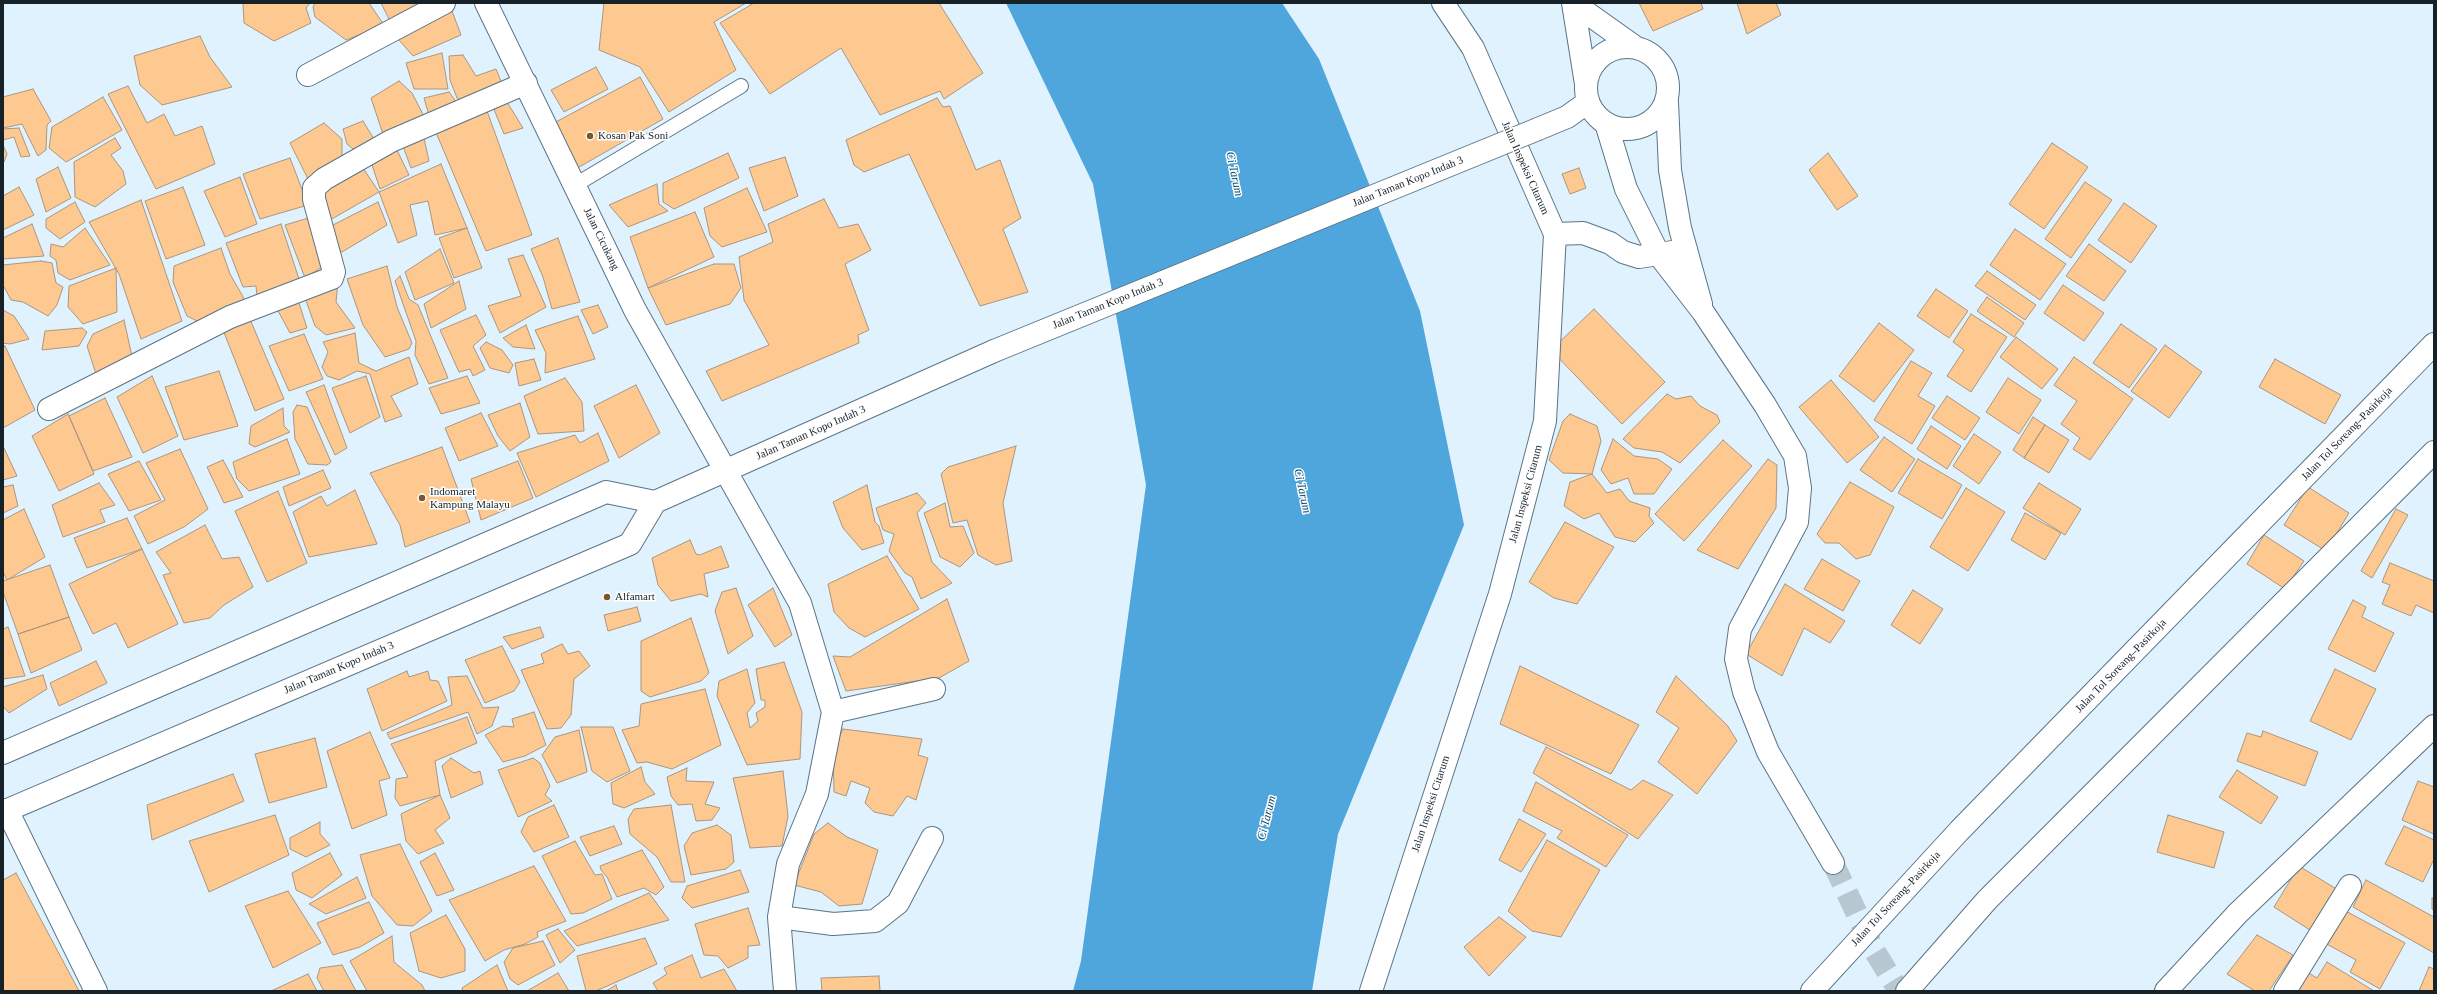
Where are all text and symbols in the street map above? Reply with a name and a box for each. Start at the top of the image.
street label: Jalan Inspeksi Citarum [1498,119,1552,217]
place label: Kosan Pak Soni [598,129,668,143]
marker: Kosan Pak Soni [585,131,595,141]
water label: Ci Tarum [1222,150,1246,198]
street label: Jalan Taman Kopo Indah 3 [1351,154,1465,210]
street label: Jalan Cicukang [580,206,622,272]
street label: Jalan Taman Kopo Indah 3 [1051,276,1165,332]
street label: Jalan Tol Soreang–Pasirkoja [2299,384,2395,484]
street label: Jalan Taman Kopo Indah 3 [754,403,868,463]
street label: Jalan Inspeksi Citarum [1507,444,1545,544]
water label: Ci Tarum [1290,467,1314,515]
place label: Indomaret Kampung Malayu [430,485,510,511]
marker: Indomaret Kampung Malayu [417,493,427,503]
place label: Alfamart [615,590,655,604]
marker: Alfamart [602,592,612,602]
street label: Jalan Tol Soreang–Pasirkoja [2073,616,2169,716]
street label: Jalan Taman Kopo Indah 3 [282,639,396,697]
street label: Jalan Inspeksi Citarum [1409,754,1453,854]
water label: Ci Tarum [1255,794,1279,842]
street label: Jalan Tol Soreang–Pasirkoja [1849,849,1943,949]

